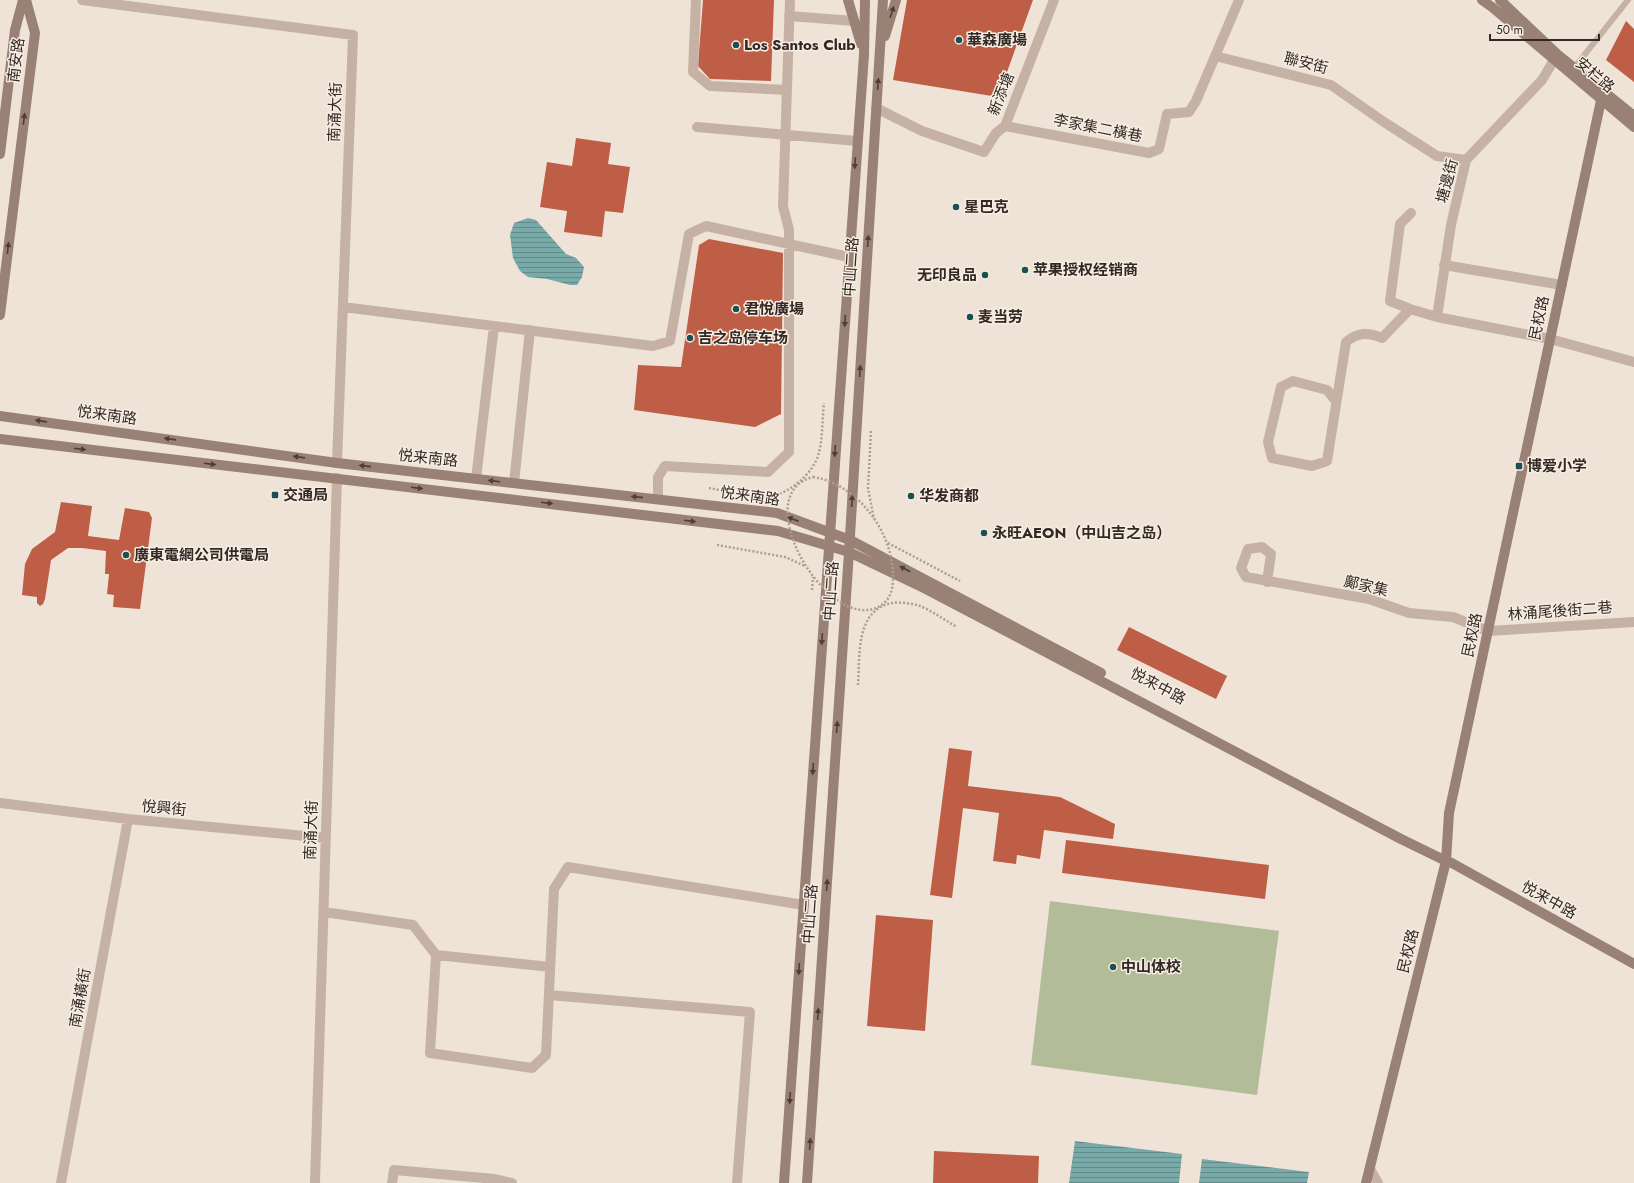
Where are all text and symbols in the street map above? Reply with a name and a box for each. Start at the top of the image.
one-way arrow [889,6,895,18]
scale bar [1490,16,1599,42]
text: 50 m [1496,21,1523,39]
place label: 華森廣場 [967,29,1027,51]
place label: Los Santos Club [744,34,856,56]
marker: 華森廣場 [954,35,964,45]
street label: 南安路 [2,36,30,84]
marker: Los Santos Club [731,40,741,50]
street label: 聯安街 [1281,47,1331,79]
street label: 安栏路 [1571,52,1619,98]
street label: 新添塘 [982,69,1020,119]
one-way arrow [874,78,881,90]
street label: 南涌大街 [323,82,347,142]
street label: 李家集二橫巷 [1052,109,1144,147]
one-way arrow [21,113,27,125]
street label: 塘邊街 [1431,156,1463,206]
one-way arrow [852,157,859,169]
place label: 星巴克 [964,196,1009,218]
marker: 星巴克 [951,202,961,212]
one-way arrow [865,234,871,247]
street label: 中山二路 [838,236,864,298]
one-way arrow [5,242,11,254]
place label: 苹果授权经销商 [1033,259,1138,281]
place label: 无印良品 [917,264,977,286]
marker: 苹果授权经销商 [1020,265,1030,275]
marker: 无印良品 [980,270,990,280]
street label: 民权路 [1524,294,1554,342]
place label: 君悅廣場 [744,298,804,320]
marker: 君悅廣場 [731,304,741,314]
place label: 麦当劳 [978,306,1023,328]
marker: 麦当劳 [965,312,975,322]
one-way arrow [841,315,848,327]
place label: 吉之岛停车场 [698,327,788,349]
marker: 吉之岛停车场 [685,333,695,343]
one-way arrow [857,364,863,377]
street label: 悦来南路 [76,400,138,430]
one-way arrow [35,418,47,424]
one-way arrow [164,436,176,442]
street label: 悦来南路 [397,444,459,472]
one-way arrow [74,445,87,452]
one-way arrow [832,445,839,457]
one-way arrow [293,454,305,460]
place label: 博爱小学 [1527,455,1587,477]
one-way arrow [204,460,216,467]
marker: 博爱小学 [1514,461,1524,471]
one-way arrow [359,463,371,469]
one-way arrow [488,477,500,484]
street label: 悦来南路 [719,481,781,511]
place label: 交通局 [283,484,328,506]
one-way arrow [411,485,424,491]
place label: 华发商都 [919,485,979,507]
marker: 交通局 [270,490,280,500]
marker: 华发商都 [906,491,916,501]
one-way arrow [631,494,643,500]
one-way arrow [849,494,855,507]
one-way arrow [540,500,553,507]
one-way arrow [787,515,799,521]
one-way arrow [683,517,696,524]
place label: 永旺AEON（中山吉之岛） [992,522,1171,544]
marker: 永旺AEON（中山吉之岛） [979,528,989,538]
place label: 廣東電網公司供電局 [134,544,269,566]
marker: 廣東電網公司供電局 [121,550,131,560]
street label: 中山二路 [818,560,844,622]
one-way arrow [899,566,911,572]
street label: 鄺家集 [1342,570,1390,602]
street label: 林涌尾後街二巷 [1507,596,1613,626]
street label: 民权路 [1457,611,1487,659]
one-way arrow [818,633,825,645]
street label: 悦来中路 [1126,662,1190,710]
one-way arrow [834,721,841,733]
one-way arrow [810,763,816,776]
street label: 悅興街 [141,795,187,821]
street label: 南涌大街 [299,800,323,860]
street label: 悦来中路 [1517,876,1581,924]
one-way arrow [824,879,831,891]
street label: 中山二路 [797,883,823,945]
street label: 民权路 [1392,926,1424,976]
place label: 中山体校 [1121,956,1181,978]
marker: 中山体校 [1108,962,1118,972]
one-way arrow [796,963,803,975]
street label: 南涌橫街 [64,967,96,1029]
one-way arrow [815,1008,822,1020]
one-way arrow [787,1092,794,1104]
one-way arrow [806,1138,813,1150]

